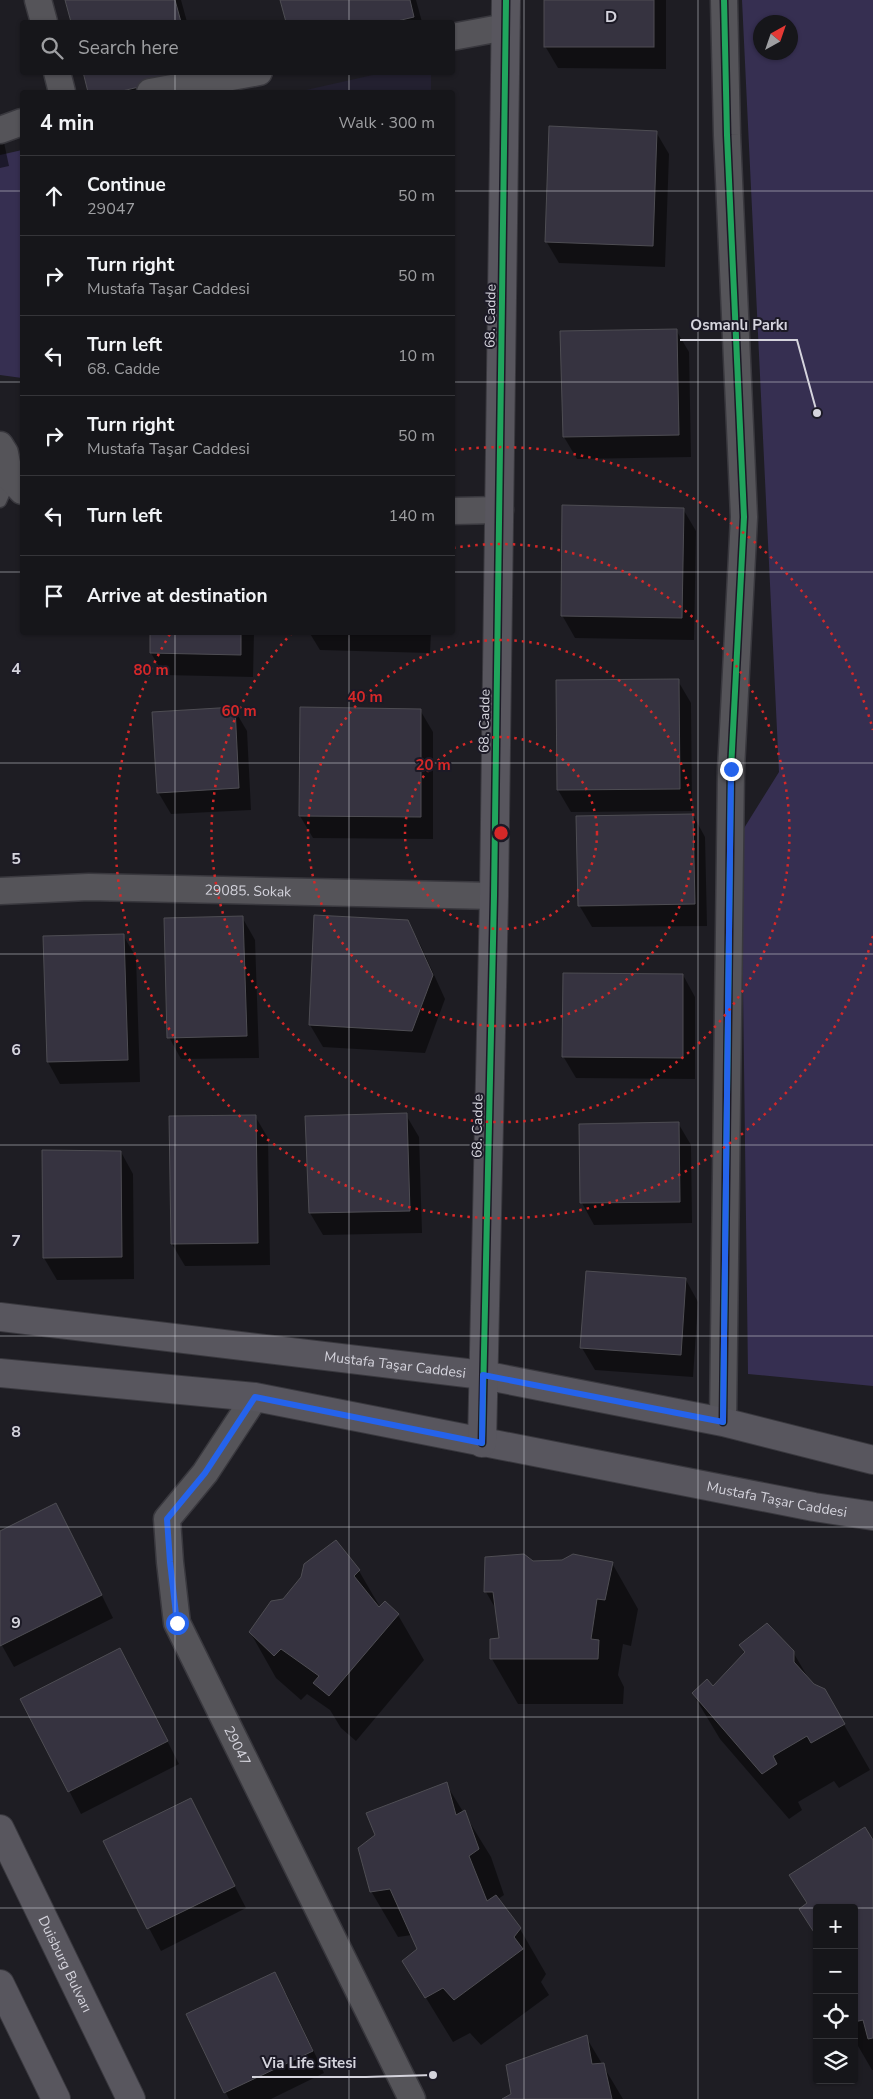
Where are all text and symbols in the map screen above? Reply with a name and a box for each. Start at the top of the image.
text: D [605,6,617,28]
north arrow [753,15,798,60]
search box [20,20,455,75]
icon: search [38,34,66,62]
text: Search here [78,35,179,61]
text: 4 min [40,109,94,137]
text: Walk · 300 m [339,112,435,134]
text: Continue [87,172,166,198]
icon: ahead [40,182,68,210]
text: 50 m [398,185,435,207]
text: 29047 [87,198,135,220]
text: Turn right [87,252,174,278]
icon: right [40,262,68,290]
text: 50 m [398,265,435,287]
text: Mustafa Taşar Caddesi [87,278,250,300]
street label: 68. Cadde [480,284,501,348]
callout: Osmanlı Parkı [680,310,797,340]
text: Osmanlı Parkı [690,315,788,335]
text: Turn left [87,332,162,358]
icon: left [40,342,68,370]
text: 10 m [398,345,435,367]
text: 68. Cadde [87,358,160,380]
text: Turn right [87,412,174,438]
icon: right [40,422,68,450]
text: 50 m [398,425,435,447]
text: Mustafa Taşar Caddesi [87,438,250,460]
icon: left [40,502,68,530]
text: Turn left [87,503,162,529]
text: 140 m [388,505,435,527]
icon: arrive [40,582,68,610]
text: Arrive at destination [87,583,268,609]
text: 4 [11,658,21,680]
text: 80 m [133,660,169,680]
text: 40 m [347,687,383,707]
street label: 68. Cadde [474,689,495,753]
text: 60 m [221,701,257,721]
text: 20 m [415,755,451,775]
route end [720,758,743,781]
centre of rings [492,824,510,842]
text: 5 [11,848,21,870]
street label: 29085. Sokak [204,881,292,902]
text: 6 [11,1039,21,1061]
street label: 68. Cadde [467,1094,488,1158]
text: 7 [11,1230,21,1252]
street label: Mustafa Taşar Caddesi [323,1347,467,1383]
text: 8 [11,1421,21,1443]
street label: Mustafa Taşar Caddesi [705,1477,848,1522]
text: 9 [11,1612,21,1634]
route start [166,1612,189,1635]
street label: 29047 [219,1723,255,1769]
map controls [813,1904,858,2084]
button: + [813,1904,858,1949]
street label: Duisburg Bulvarı [34,1913,97,2016]
button: − [813,1949,858,1994]
button: locate [813,1994,858,2039]
button: layers [813,2039,858,2084]
callout: Via Life Sitesi [252,2047,366,2077]
text: Via Life Sitesi [261,2053,356,2073]

